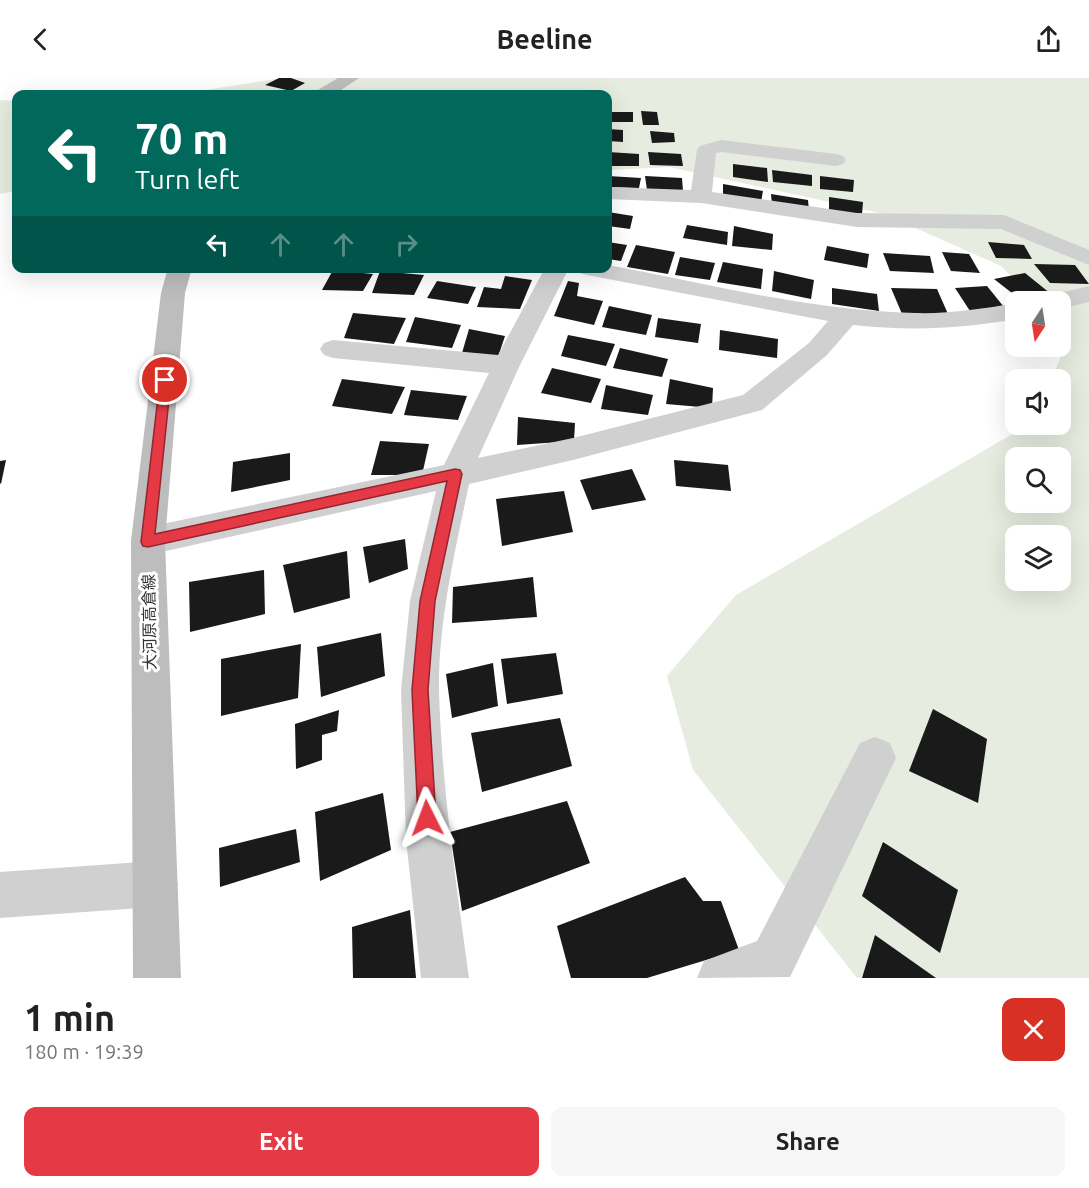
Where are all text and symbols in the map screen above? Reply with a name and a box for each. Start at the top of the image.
icon: back [24,23,57,56]
icon: share [1032,23,1065,56]
text: Beeline [496,24,593,54]
icon: left [36,114,114,192]
text: 70 m [135,115,229,162]
text: Turn left [135,164,239,194]
icon: left [201,228,234,261]
icon: ahead [264,228,297,261]
icon: ahead [327,228,360,261]
icon: right [390,228,423,261]
north arrow [1005,291,1071,357]
map controls [1005,291,1071,591]
pin [139,354,190,405]
icon: arrive [148,363,181,396]
button: sound [1005,369,1071,435]
button: search [1005,447,1071,513]
button: layers [1005,525,1071,591]
street label: 大河原高倉線 [139,574,159,670]
position arrow [395,786,459,850]
text: 1 min [24,997,115,1038]
button: close [1002,998,1065,1061]
text: 180 m · 19:39 [24,1040,144,1063]
button: Exit [24,1107,539,1176]
button: Share [551,1107,1065,1176]

